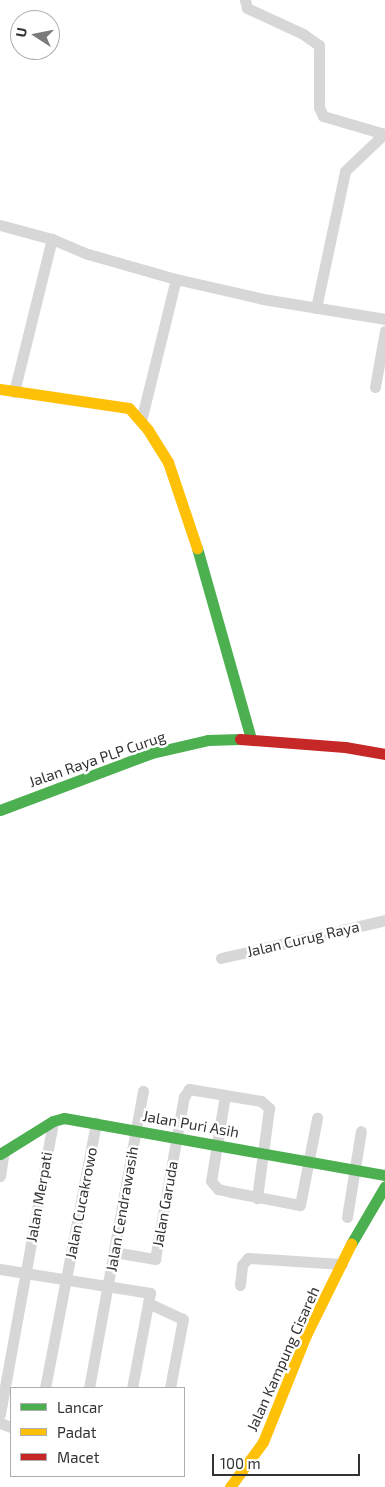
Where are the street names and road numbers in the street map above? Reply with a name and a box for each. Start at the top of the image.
street label: Jalan Raya PLP Curug [26,727,168,791]
street label: Jalan Curug Raya [245,917,361,961]
street label: Jalan Puri Asih [141,1107,241,1141]
street label: Jalan Cendrawasih [102,1145,142,1273]
street label: Jalan Cucakrowo [61,1146,101,1260]
street label: Jalan Merpati [22,1150,56,1244]
street label: Jalan Garuda [149,1160,181,1248]
street label: Jalan Kampung Cisareh [243,1284,323,1434]

